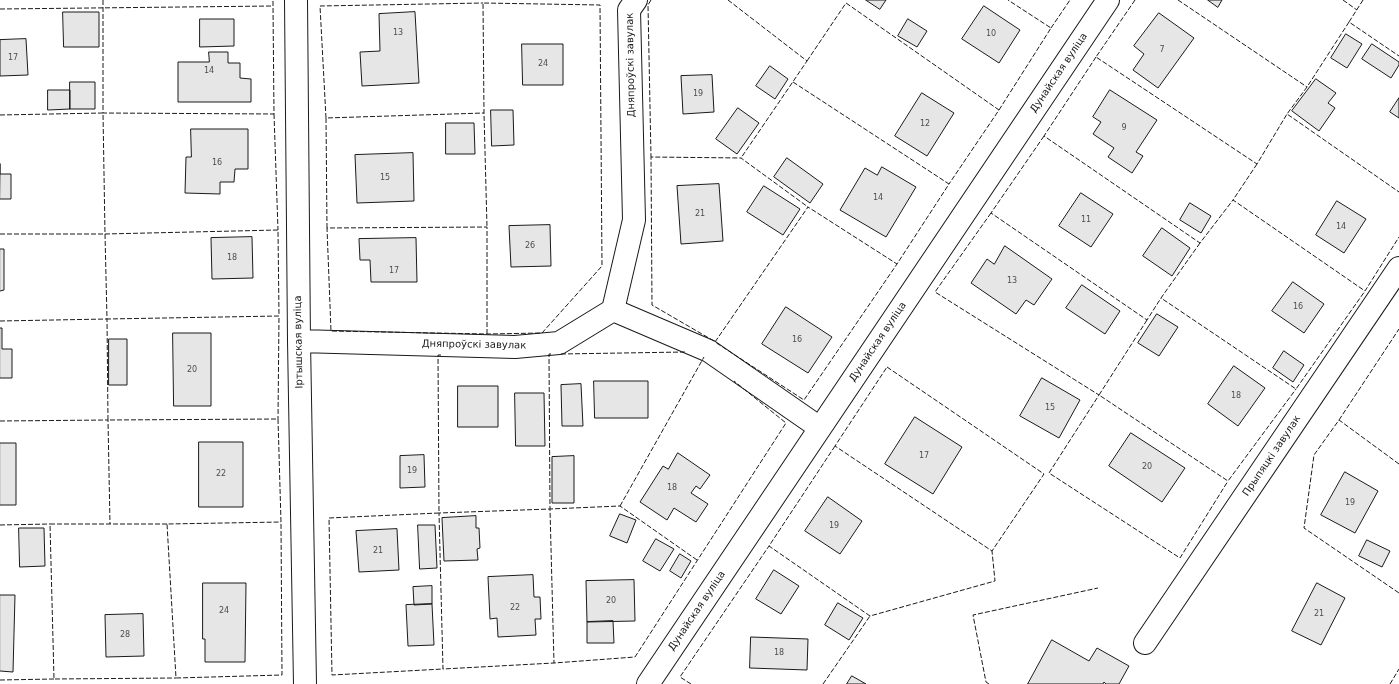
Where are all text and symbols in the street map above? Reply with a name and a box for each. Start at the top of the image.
street label: Дняпроўскі завулак [624,13,638,117]
house number: 13 [393,28,403,38]
house number: 10 [986,29,996,39]
street label: Дунайская вуліца [1028,31,1090,115]
house number: 7 [1159,45,1165,55]
house number: 17 [8,53,18,63]
house number: 24 [538,59,548,69]
house number: 14 [204,66,214,76]
house number: 19 [693,89,703,99]
house number: 12 [920,119,930,129]
house number: 9 [1121,123,1127,133]
house number: 16 [212,158,222,168]
house number: 15 [380,173,390,183]
house number: 14 [873,193,883,203]
house number: 21 [695,209,705,219]
house number: 11 [1081,215,1091,225]
house number: 14 [1336,222,1346,232]
house number: 26 [525,241,535,251]
house number: 18 [227,253,237,263]
house number: 17 [389,266,399,276]
house number: 13 [1007,276,1017,286]
street label: Іртышская вуліца [292,295,306,389]
street label: Дунайская вуліца [847,300,909,384]
house number: 16 [1293,302,1303,312]
house number: 16 [792,335,802,345]
street label: Дняпроўскі завулак [422,338,526,352]
house number: 20 [187,365,197,375]
house number: 18 [1231,391,1241,401]
house number: 15 [1045,403,1055,413]
street label: Прыпяцкі завулак [1240,413,1304,499]
house number: 17 [919,451,929,461]
house number: 20 [1142,462,1152,472]
house number: 19 [407,466,417,476]
house number: 22 [216,469,226,479]
house number: 18 [667,483,677,493]
house number: 19 [1345,498,1355,508]
house number: 19 [829,521,839,531]
house number: 21 [373,546,383,556]
street label: Дунайская вуліца [666,569,728,653]
house number: 20 [606,596,616,606]
house number: 22 [510,603,520,613]
house number: 24 [219,606,229,616]
house number: 21 [1314,609,1324,619]
house number: 28 [120,630,130,640]
house number: 18 [774,648,784,658]

